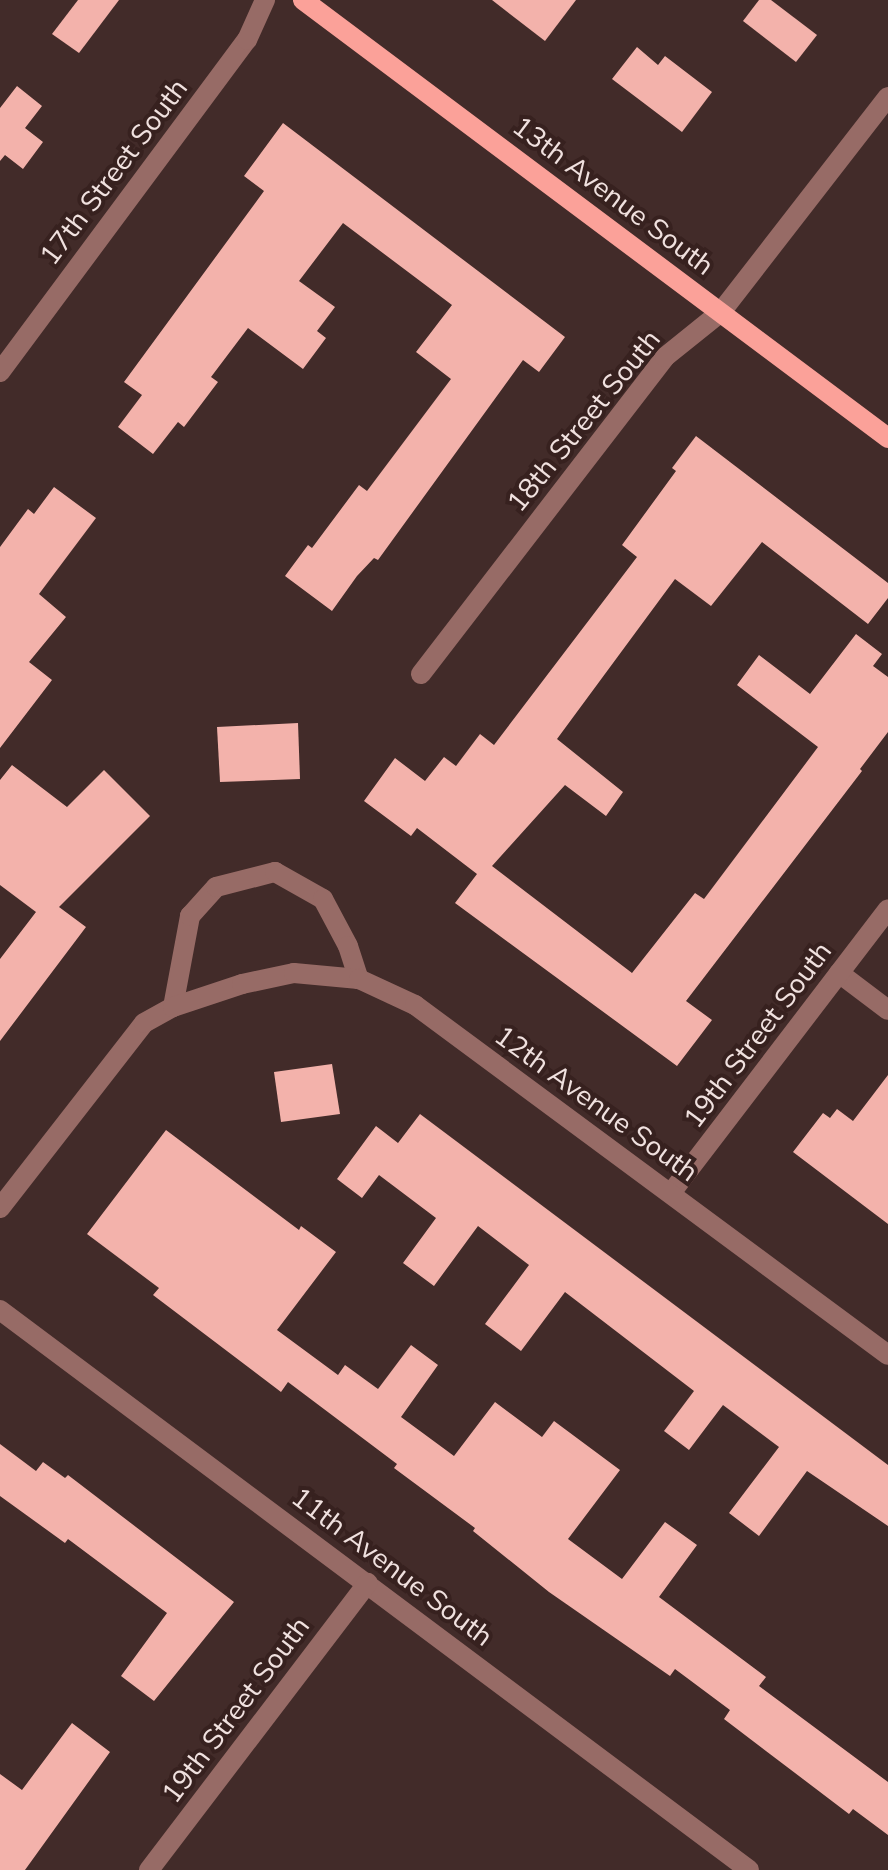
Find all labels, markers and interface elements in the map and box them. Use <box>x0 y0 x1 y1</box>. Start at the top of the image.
street label: 17th Street South <box>33 72 195 272</box>
street label: 13th Avenue South <box>506 109 720 283</box>
street label: 18th Street South <box>500 323 668 519</box>
street label: 19th Street South <box>677 935 839 1135</box>
street label: 12th Avenue South <box>488 1019 704 1189</box>
street label: 11th Avenue South <box>285 1480 499 1654</box>
street label: 19th Street South <box>155 1610 317 1810</box>

